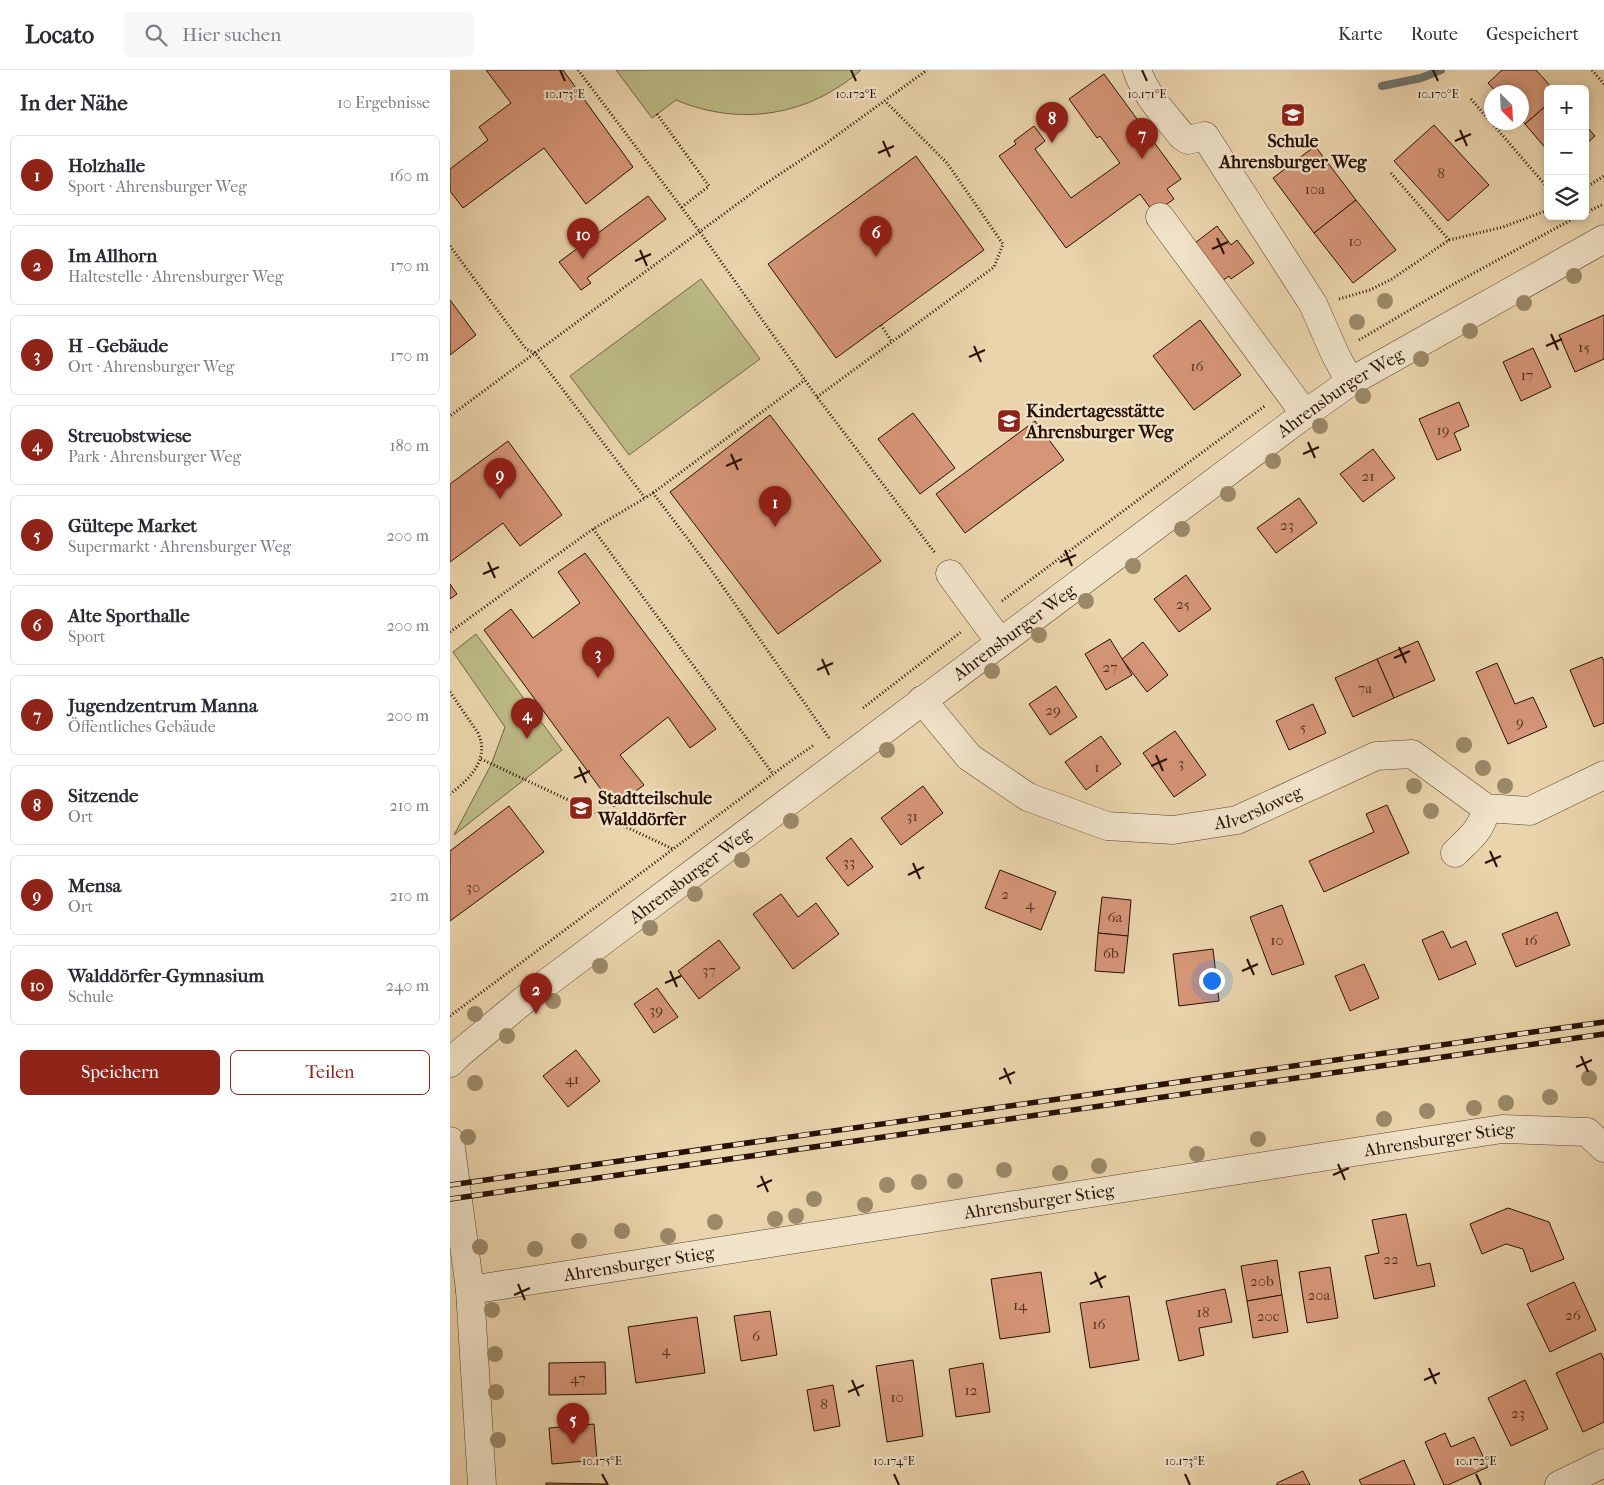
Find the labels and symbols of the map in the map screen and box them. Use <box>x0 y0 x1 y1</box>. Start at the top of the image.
north arrow <box>1484 85 1529 130</box>
text: 10.173°E <box>545 87 585 101</box>
text: 10.172°E <box>835 87 877 101</box>
text: 10.171°E <box>1127 87 1167 101</box>
text: 10.170°E <box>1417 87 1459 101</box>
pin: 8 <box>1036 102 1068 143</box>
school or university icon: Schule Ahrensburger Weg <box>1280 102 1306 128</box>
pin: 7 <box>1126 118 1158 159</box>
place label: Schule Ahrensburger Weg <box>1218 131 1368 173</box>
house number: 8 <box>1437 164 1445 182</box>
house number: 10a <box>1305 180 1326 198</box>
pin: 6 <box>860 216 892 257</box>
pin: 10 <box>567 218 599 259</box>
house number: 10 <box>1348 232 1362 250</box>
house number: 15 <box>1578 338 1590 356</box>
street label: Ahrensburger Weg <box>1272 344 1408 443</box>
house number: 16 <box>1190 357 1205 375</box>
house number: 17 <box>1521 366 1533 384</box>
place label: Kindertagesstätte Ahrensburger Weg <box>1025 401 1175 443</box>
school or university icon: Kindertagesstätte Ahrensburger Weg <box>996 408 1022 434</box>
house number: 19 <box>1436 421 1450 439</box>
pin: 9 <box>484 458 516 499</box>
house number: 21 <box>1361 467 1375 485</box>
pin: 1 <box>759 486 791 527</box>
house number: 23 <box>1280 516 1294 534</box>
street label: Ahrensburger Weg <box>948 580 1080 686</box>
house number: 25 <box>1176 595 1190 613</box>
pin: 3 <box>582 637 614 678</box>
house number: 27 <box>1103 658 1117 676</box>
house number: 7a <box>1358 679 1373 697</box>
pin: 4 <box>511 698 543 739</box>
house number: 29 <box>1045 701 1061 719</box>
house number: 9 <box>1516 713 1524 731</box>
house number: 5 <box>1300 718 1306 736</box>
house number: 3 <box>1178 754 1184 772</box>
house number: 1 <box>1094 758 1100 776</box>
street label: Alversloweg <box>1212 781 1306 835</box>
place label: Stadtteilschule Walddörfer <box>597 788 712 830</box>
school or university icon: Stadtteilschule Walddörfer <box>568 795 594 821</box>
house number: 31 <box>906 807 918 825</box>
street label: Ahrensburger Weg <box>624 823 756 929</box>
house number: 33 <box>843 853 855 871</box>
house number: 30 <box>466 878 480 896</box>
house number: 2 <box>1001 885 1009 903</box>
house number: 4 <box>1026 895 1036 913</box>
house number: 6a <box>1107 908 1124 926</box>
house number: 10 <box>1270 931 1284 949</box>
house number: 16 <box>1524 931 1539 949</box>
house number: 6b <box>1103 944 1119 962</box>
house number: 37 <box>702 961 716 979</box>
your location <box>1199 968 1225 994</box>
pin: 2 <box>520 973 552 1014</box>
house number: 39 <box>649 1001 663 1019</box>
house number: 41 <box>565 1070 579 1088</box>
street label: Ahrensburger Stieg <box>1362 1119 1515 1162</box>
street label: Ahrensburger Stieg <box>962 1180 1116 1224</box>
street label: Ahrensburger Stieg <box>561 1242 716 1286</box>
house number: 22 <box>1383 1250 1399 1268</box>
house number: 20b <box>1250 1272 1274 1290</box>
house number: 20a <box>1308 1286 1332 1304</box>
house number: 14 <box>1013 1296 1028 1314</box>
house number: 18 <box>1197 1303 1209 1321</box>
house number: 26 <box>1565 1306 1582 1324</box>
house number: 20c <box>1257 1307 1280 1325</box>
house number: 16 <box>1092 1315 1107 1333</box>
house number: 6 <box>752 1327 761 1345</box>
house number: 4 <box>662 1341 672 1359</box>
house number: 47 <box>570 1369 586 1387</box>
house number: 12 <box>964 1381 978 1399</box>
house number: 10 <box>890 1388 904 1406</box>
house number: 8 <box>820 1395 828 1413</box>
pin: 5 <box>557 1403 589 1444</box>
house number: 23 <box>1511 1404 1525 1422</box>
text: 10.175°E <box>582 1454 622 1468</box>
text: 10.174°E <box>873 1454 915 1468</box>
text: 10.173°E <box>1165 1454 1205 1468</box>
text: 10.172°E <box>1455 1454 1497 1468</box>

